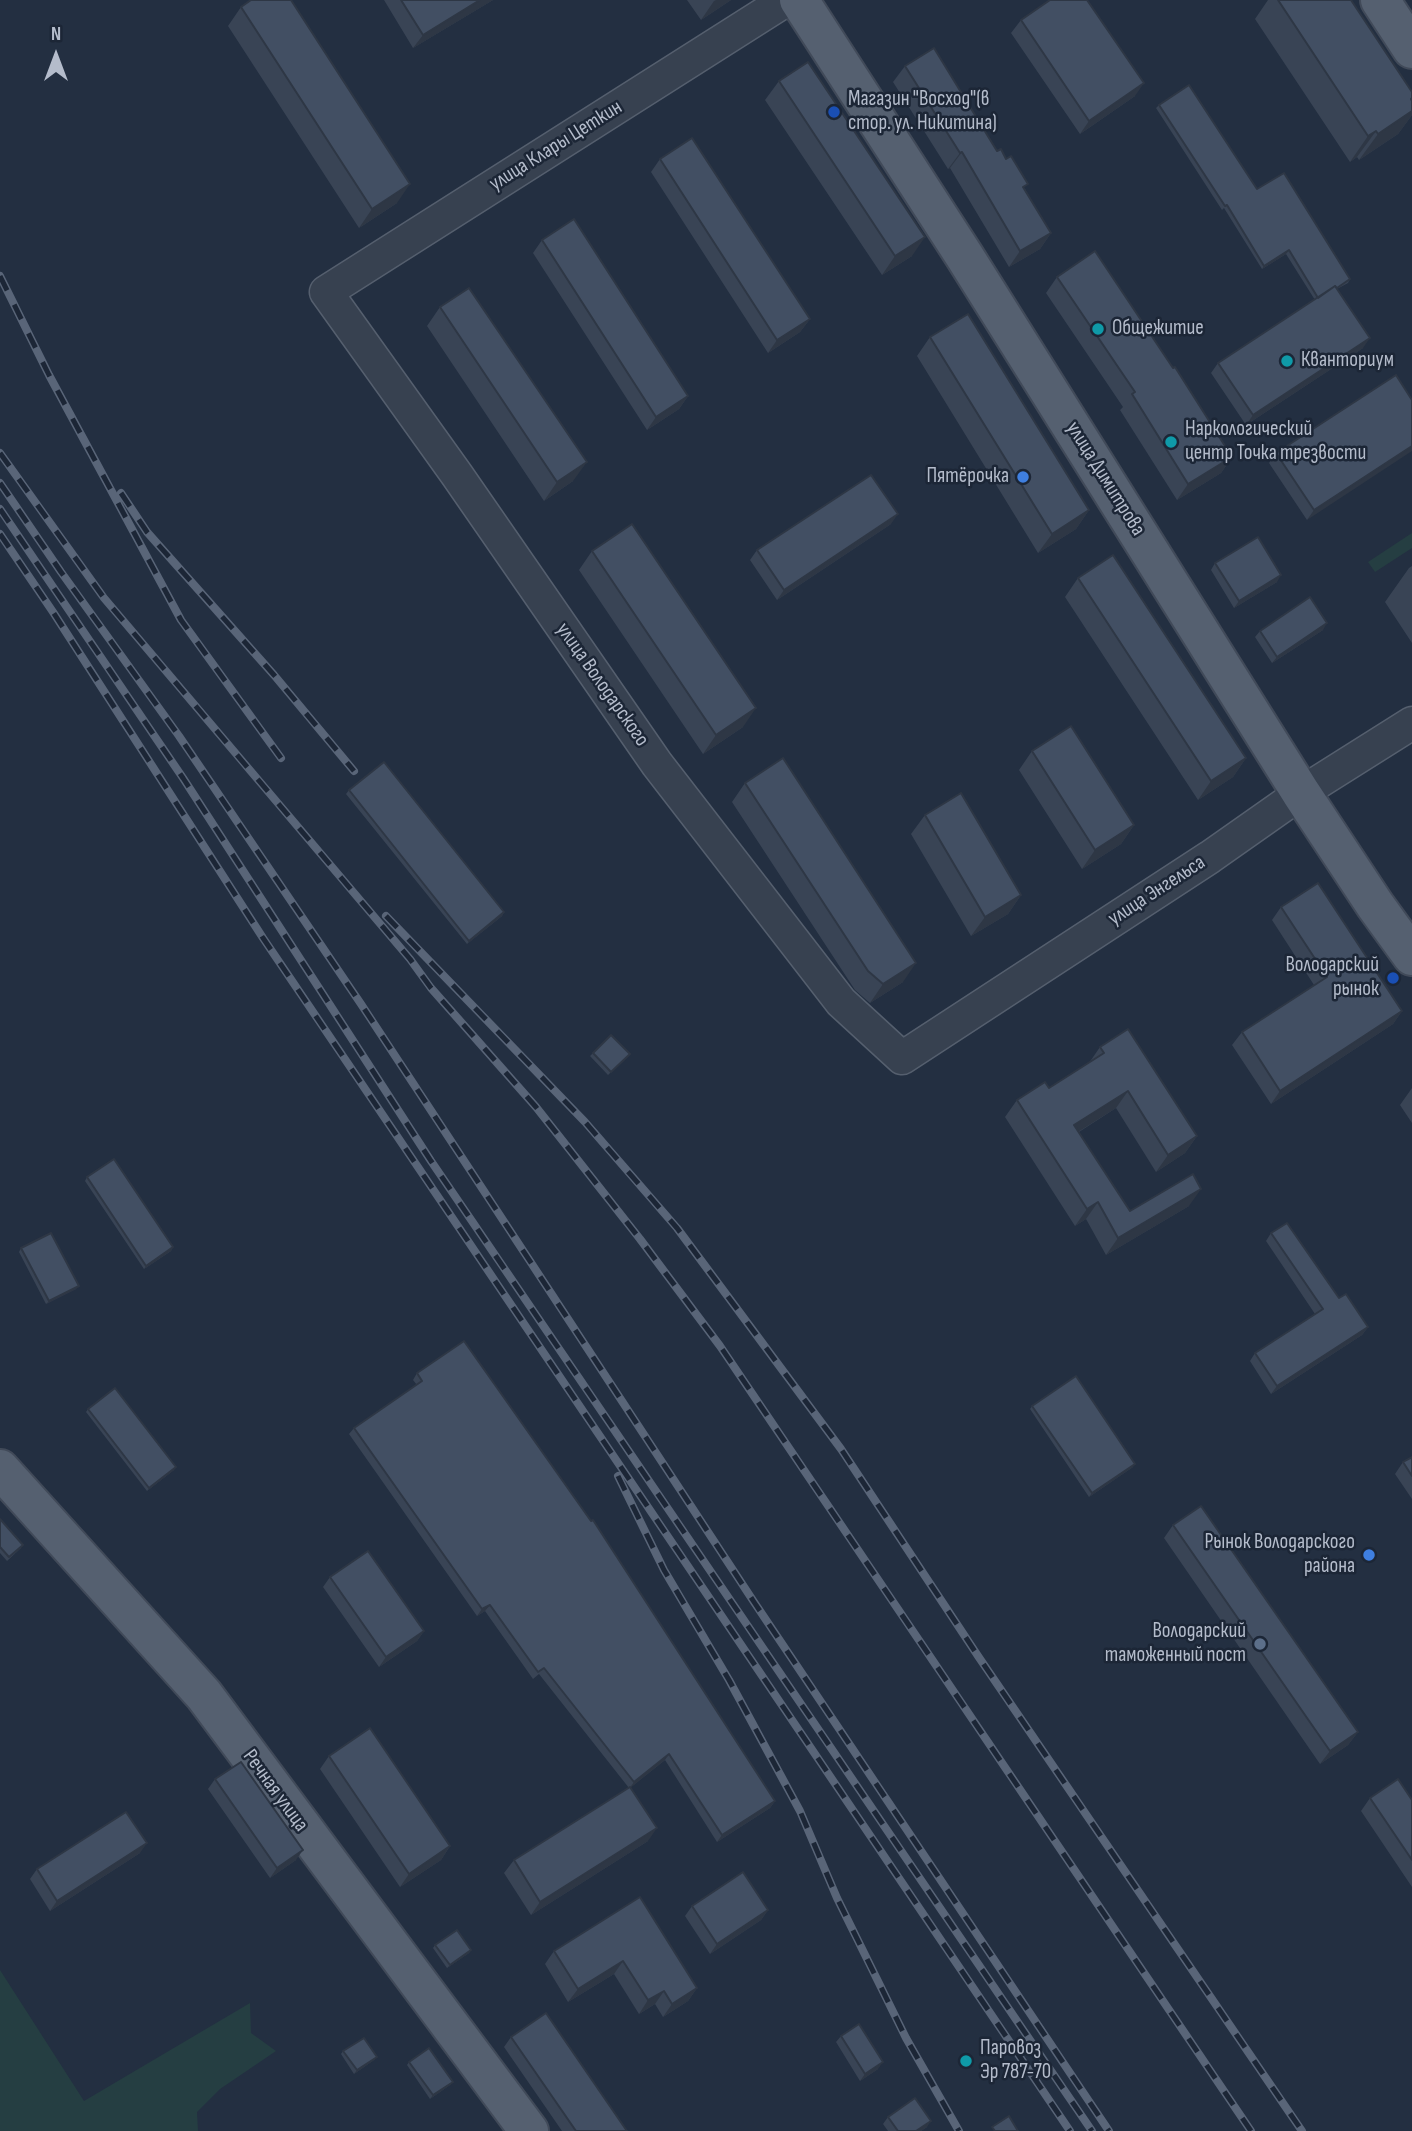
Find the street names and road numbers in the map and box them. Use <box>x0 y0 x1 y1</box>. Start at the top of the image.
street label: улица Клары Цеткин <box>485 95 627 197</box>
street label: улица Димитрова <box>1060 417 1150 541</box>
street label: улица Володарского <box>550 618 654 752</box>
street label: улица Энгельса <box>1104 850 1210 932</box>
street label: Речная улица <box>237 1745 313 1837</box>

